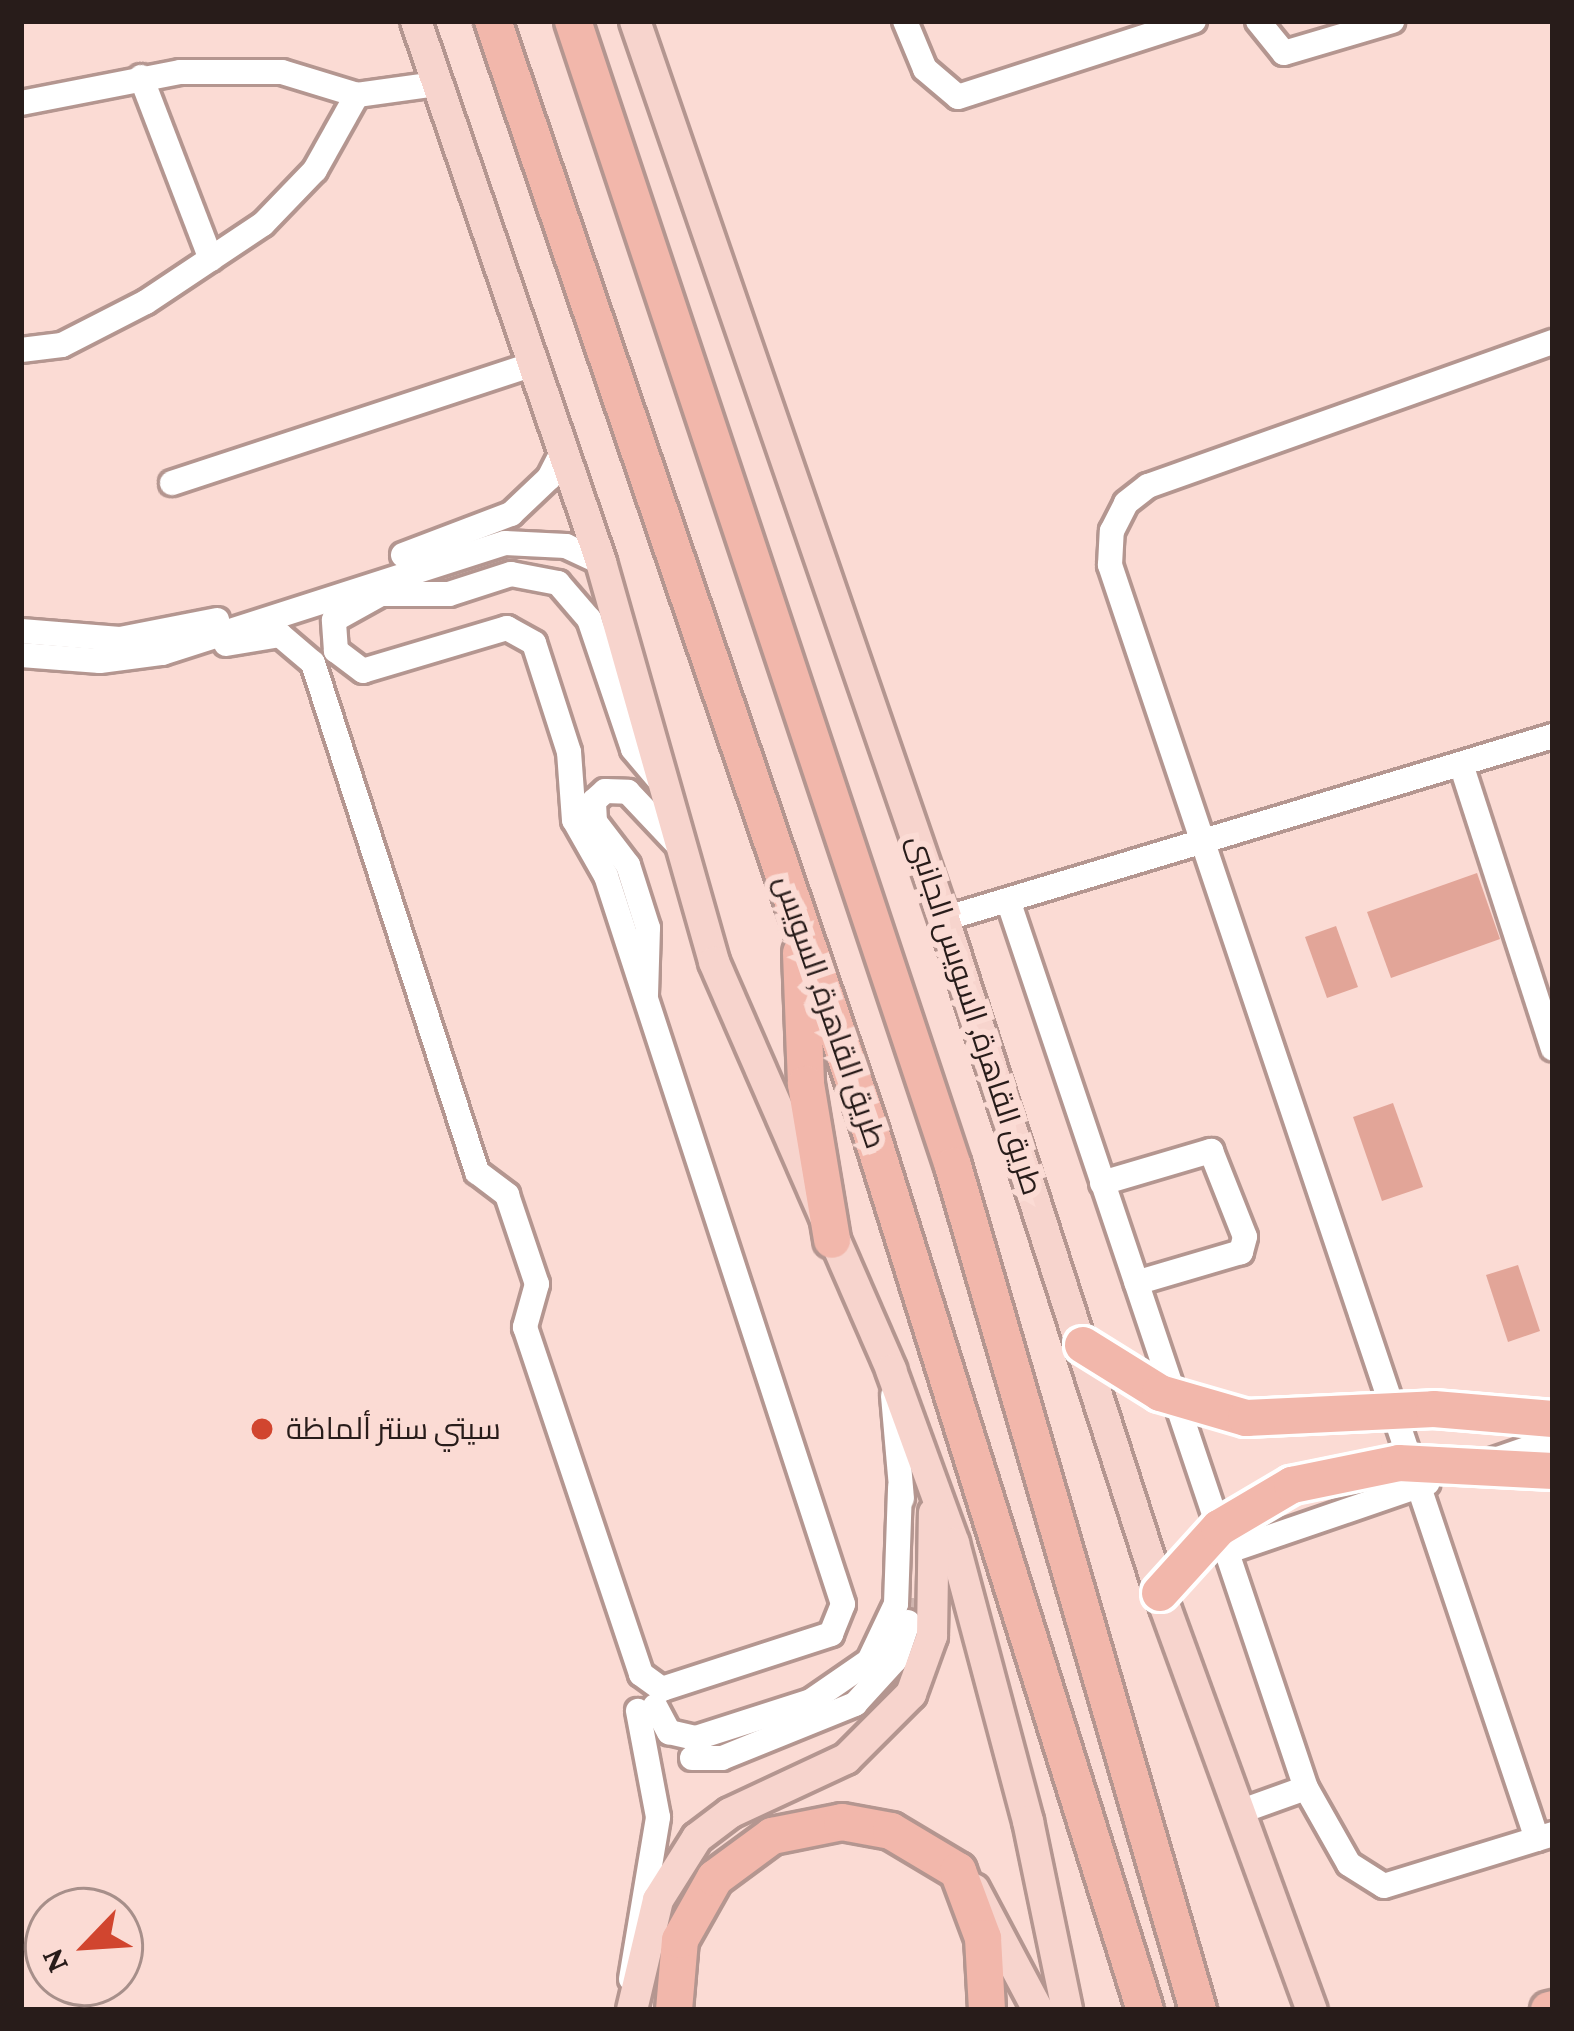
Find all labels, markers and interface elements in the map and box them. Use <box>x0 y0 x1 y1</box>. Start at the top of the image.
street label: طريق القاهرة, السويس الجانبى <box>900 830 1050 1200</box>
street label: طريق القاهرة, السويس <box>766 871 894 1153</box>
place label: سيتي سنتر ألماظة <box>286 1411 501 1447</box>
marker: سيتي سنتر ألماظة <box>249 1416 275 1442</box>
north arrow <box>24 1887 144 2007</box>
text: N <box>32 1943 75 1979</box>

